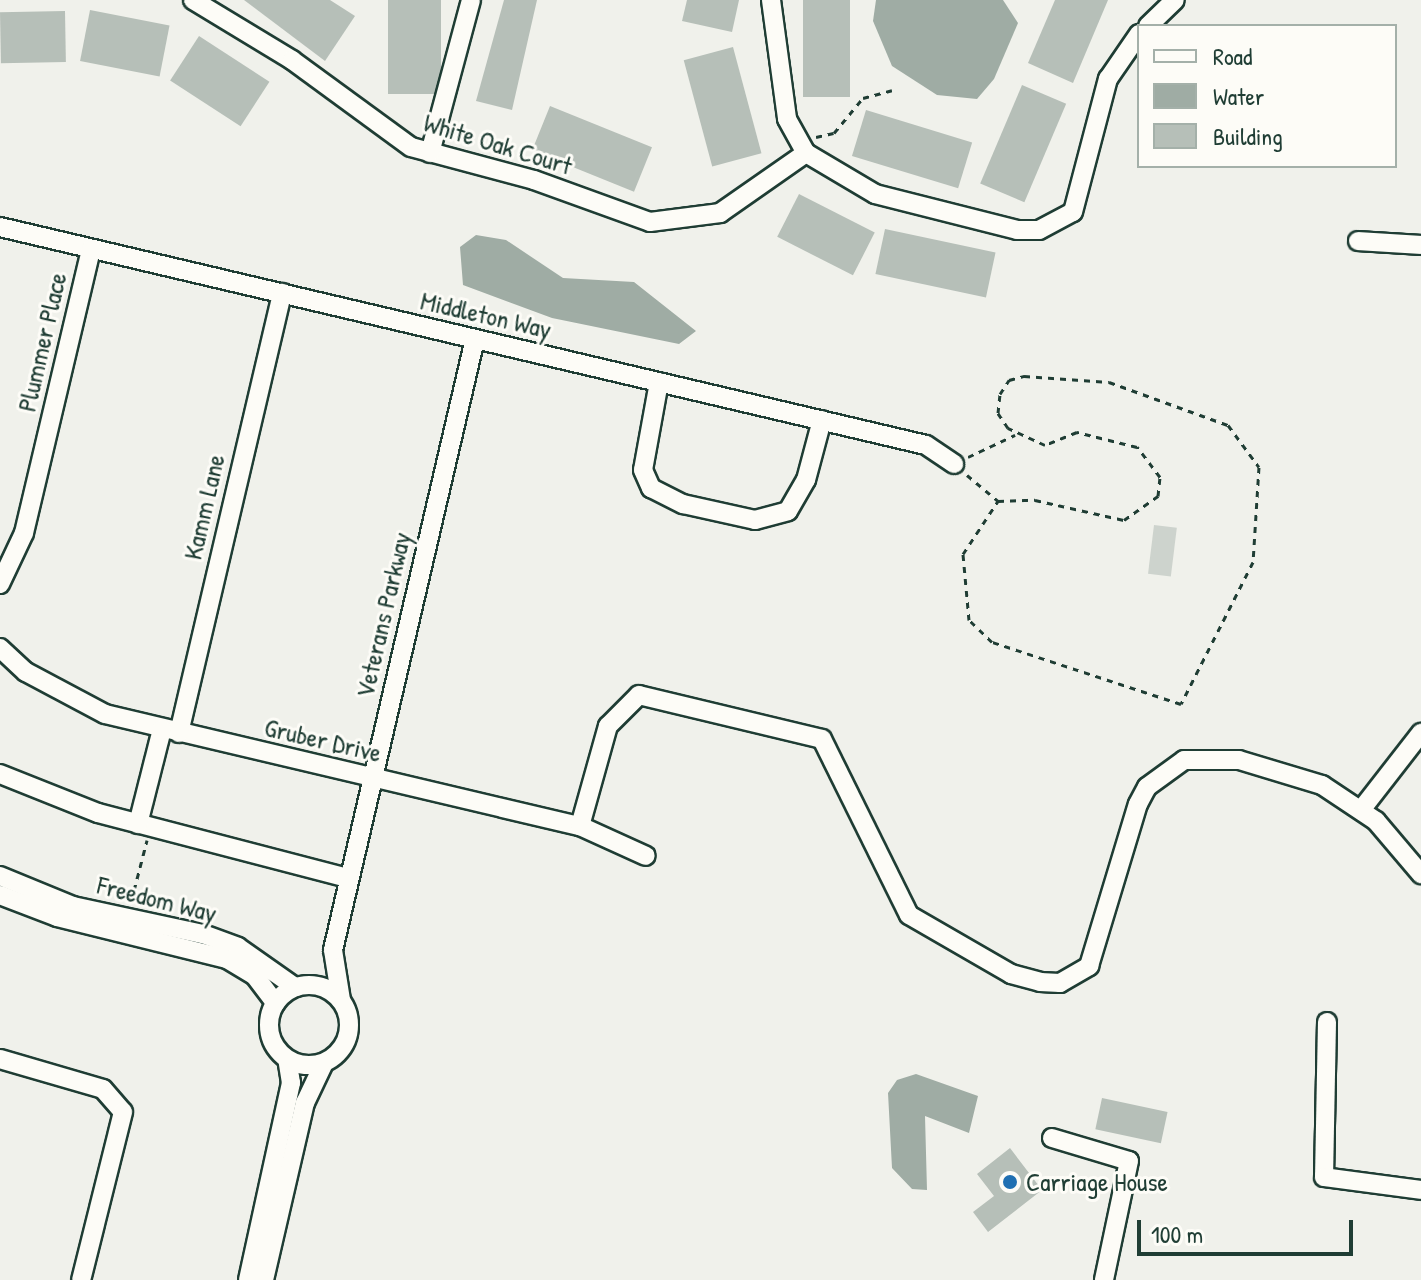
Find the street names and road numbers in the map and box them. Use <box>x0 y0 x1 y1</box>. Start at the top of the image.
street label: White Oak Court <box>420 107 576 181</box>
street label: Plummer Place <box>11 270 73 414</box>
street label: Middleton Way <box>418 285 554 345</box>
street label: Kamm Lane <box>177 451 231 563</box>
street label: Veterans Parkway <box>349 529 417 701</box>
street label: Gruber Drive <box>262 711 384 769</box>
street label: Freedom Way <box>94 869 220 929</box>

